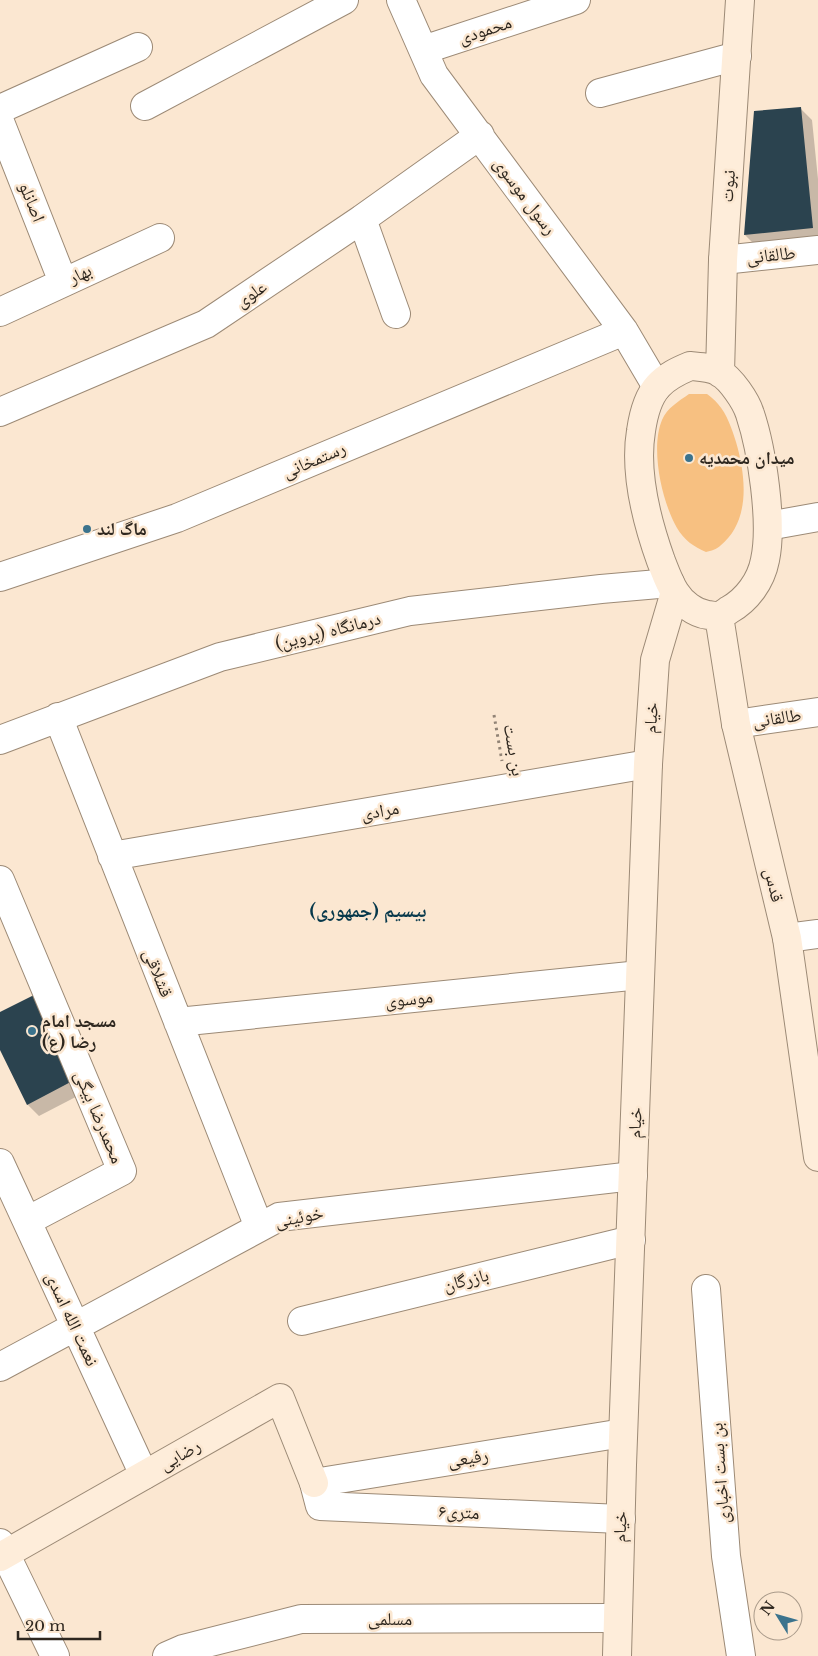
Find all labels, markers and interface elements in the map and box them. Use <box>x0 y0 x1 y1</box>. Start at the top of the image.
street label: محمودی <box>456 11 514 49</box>
street label: رسول موسوی <box>489 153 561 239</box>
street label: نبوت <box>716 169 740 203</box>
street label: اصانلو <box>14 179 50 225</box>
street label: طالقانی <box>745 241 797 269</box>
street label: بهار <box>64 259 95 289</box>
street label: علوی <box>231 276 271 312</box>
street label: رستمخانی <box>279 437 349 483</box>
place label: میدان محمدیه <box>699 447 795 469</box>
marker: میدان محمدیه <box>683 452 695 464</box>
place label: ماگ لند <box>97 518 147 540</box>
marker: ماگ لند <box>81 523 93 535</box>
street label: درمانگاه (پروین) <box>273 607 383 655</box>
street label: خیام <box>639 702 664 734</box>
street label: طالقانی <box>751 704 803 732</box>
street label: بن بست <box>499 722 529 778</box>
street label: مرادی <box>359 797 401 825</box>
street label: قدس <box>759 866 789 904</box>
district label: (بیسیم (جمهوری <box>309 899 427 923</box>
street label: قشلاقی <box>138 946 178 1000</box>
street label: موسوی <box>384 986 434 1012</box>
place label: مسجد امام رضا (ع) <box>42 1010 116 1053</box>
marker: مسجد امام رضا (ع) <box>26 1025 38 1037</box>
street label: محمدرضا بیگی <box>70 1067 128 1167</box>
street label: خیام <box>623 1107 648 1139</box>
street label: خوئینی <box>273 1202 325 1232</box>
street label: بازرگان <box>441 1264 491 1296</box>
street label: نعمت الله اسدی <box>41 1268 103 1370</box>
street label: بن بست اخباری <box>706 1422 734 1524</box>
street label: رضایی <box>155 1434 205 1476</box>
street label: رفیعی <box>446 1444 490 1472</box>
street label: ۶متری <box>438 1500 480 1524</box>
street label: خیام <box>608 1511 633 1543</box>
north arrow <box>753 1591 803 1641</box>
text: N <box>756 1598 779 1619</box>
scale bar <box>18 1608 100 1640</box>
street label: مسلمی <box>368 1608 412 1630</box>
text: 20 m <box>25 1616 65 1635</box>

